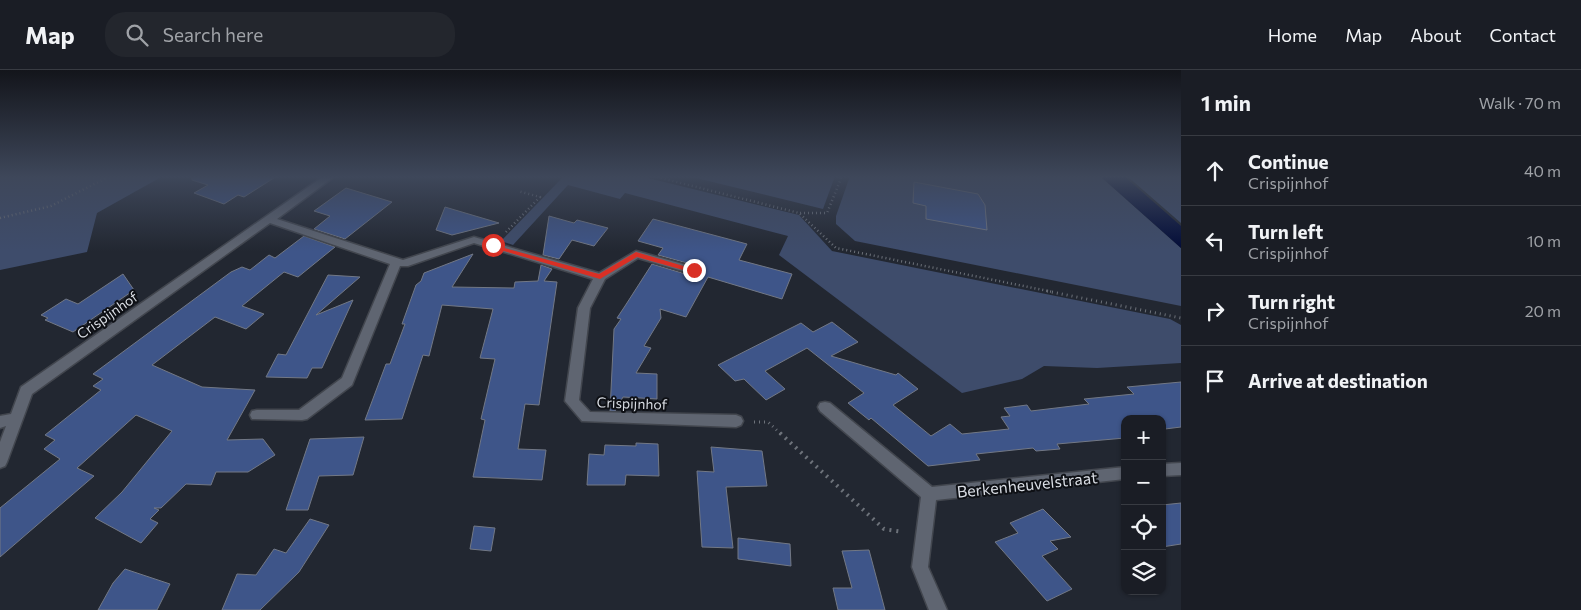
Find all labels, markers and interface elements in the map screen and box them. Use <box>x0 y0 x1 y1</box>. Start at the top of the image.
search box <box>105 12 455 57</box>
text: Map <box>25 20 75 49</box>
icon: search <box>123 21 151 49</box>
text: Search here <box>163 23 263 46</box>
text: Home <box>1268 24 1317 46</box>
text: Map <box>1345 24 1382 46</box>
text: About <box>1410 24 1462 46</box>
text: Contact <box>1490 24 1556 46</box>
text: 1 min <box>1201 90 1251 115</box>
text: Walk · 70 m <box>1479 93 1561 112</box>
text: Continue <box>1248 150 1328 173</box>
icon: ahead <box>1201 157 1229 185</box>
text: 40 m <box>1524 161 1561 180</box>
text: Crispijnhof <box>1248 173 1329 192</box>
text: Turn left <box>1248 220 1323 243</box>
icon: left <box>1201 227 1229 255</box>
text: 10 m <box>1527 231 1561 250</box>
route start <box>482 234 505 257</box>
text: Crispijnhof <box>1248 243 1329 262</box>
route end <box>683 259 706 282</box>
street label: Crispijnhof <box>73 288 141 342</box>
text: Turn right <box>1248 290 1335 313</box>
icon: right <box>1201 297 1229 325</box>
text: 20 m <box>1525 301 1561 320</box>
text: Crispijnhof <box>1248 313 1329 332</box>
icon: arrive <box>1201 367 1229 395</box>
text: Arrive at destination <box>1248 369 1428 392</box>
street label: Crispijnhof <box>597 393 668 413</box>
map controls <box>1121 415 1166 595</box>
button: + <box>1121 415 1166 460</box>
button: − <box>1121 460 1166 505</box>
street label: Berkenheuvelstraat <box>956 467 1099 501</box>
button: locate <box>1121 505 1166 550</box>
button: layers <box>1121 550 1166 595</box>

